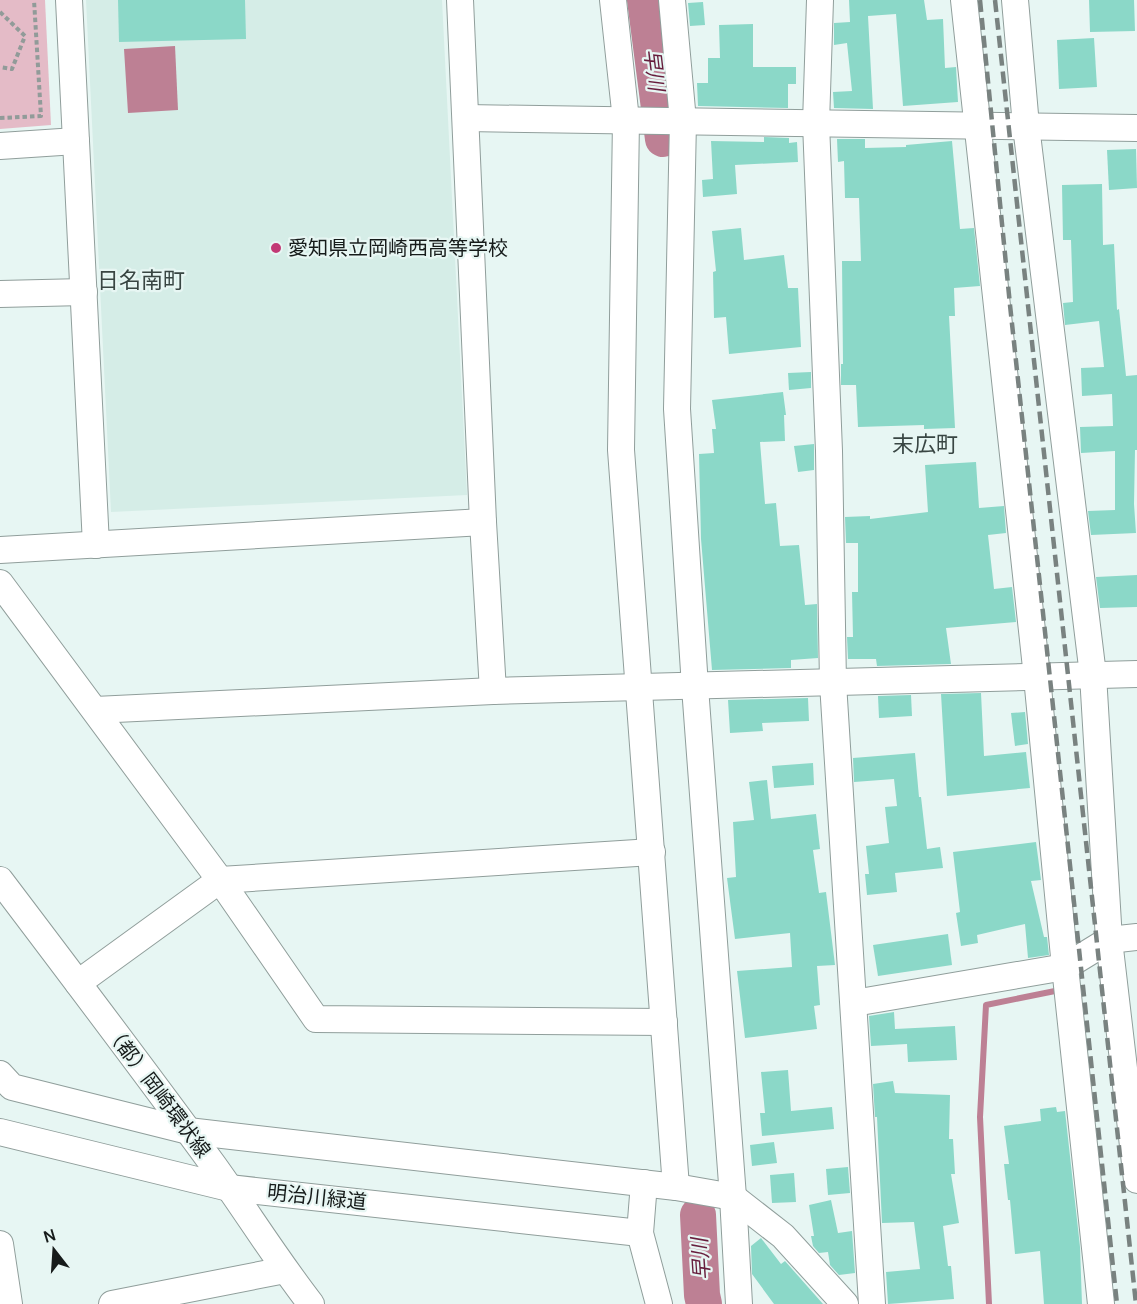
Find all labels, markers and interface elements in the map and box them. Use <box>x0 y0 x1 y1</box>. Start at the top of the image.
water label: 早川 <box>639 47 672 94</box>
place label: 愛知県立岡崎西高等学校 <box>288 234 508 261</box>
marker: 愛知県立岡崎西高等学校 <box>269 241 283 255</box>
district label: 日名南町 <box>97 265 185 295</box>
district label: 末広町 <box>892 429 958 459</box>
street label: （都）岡崎環状線 <box>99 1019 217 1163</box>
street label: 明治川緑道 <box>266 1178 368 1215</box>
north arrow <box>24 1220 84 1280</box>
text: N <box>41 1223 58 1248</box>
water label: 早川 <box>684 1235 715 1281</box>

